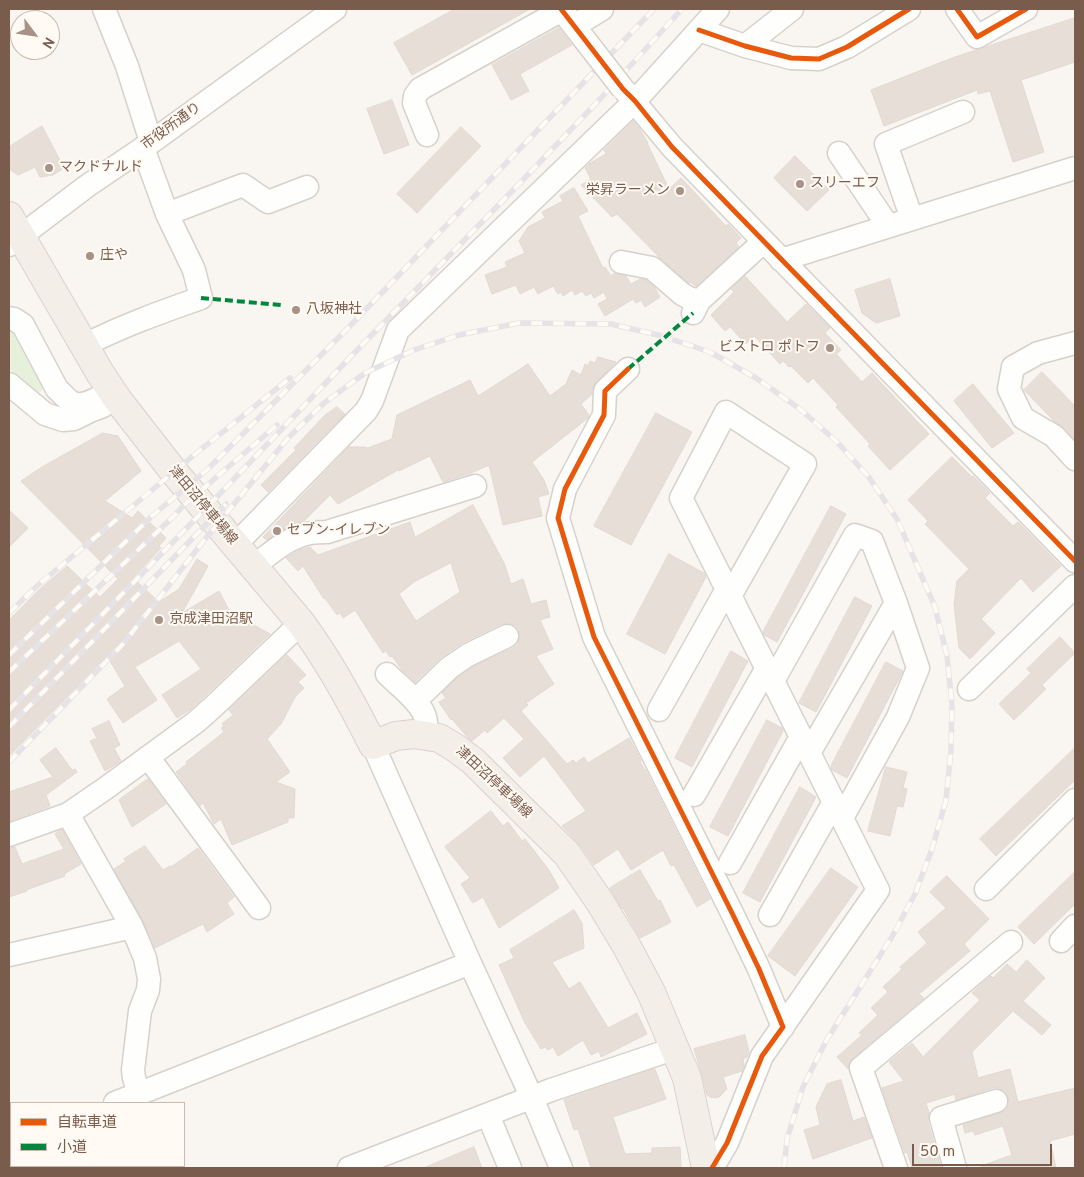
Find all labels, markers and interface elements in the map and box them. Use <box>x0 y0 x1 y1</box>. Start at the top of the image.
north arrow <box>10 10 60 60</box>
text: N <box>38 34 57 51</box>
street label: 市役所通り <box>139 100 205 154</box>
place label: マクドナルド <box>59 160 143 176</box>
marker: マクドナルド <box>43 162 55 174</box>
place label: スリーエフ <box>810 176 880 192</box>
marker: スリーエフ <box>794 178 806 190</box>
place label: 栄昇ラーメン <box>586 183 670 199</box>
marker: 栄昇ラーメン <box>674 185 686 197</box>
place label: 庄や <box>100 248 128 264</box>
marker: 庄や <box>84 250 96 262</box>
place label: 八坂神社 <box>306 302 362 318</box>
marker: 八坂神社 <box>290 304 302 316</box>
place label: ビストロ ポトフ <box>719 340 820 356</box>
marker: ビストロ ポトフ <box>824 342 836 354</box>
street label: 津田沼停車場線 <box>164 463 240 549</box>
place label: セブン-イレブン <box>287 523 391 539</box>
marker: セブン-イレブン <box>271 525 283 537</box>
place label: 京成津田沼駅 <box>169 612 253 628</box>
marker: 京成津田沼駅 <box>153 614 165 626</box>
street label: 津田沼停車場線 <box>451 743 535 823</box>
legend <box>10 1102 185 1167</box>
text: 自転車道 <box>57 1114 117 1133</box>
scale bar <box>914 1134 1054 1166</box>
text: 小道 <box>57 1139 87 1158</box>
text: 50 m <box>920 1143 955 1162</box>

